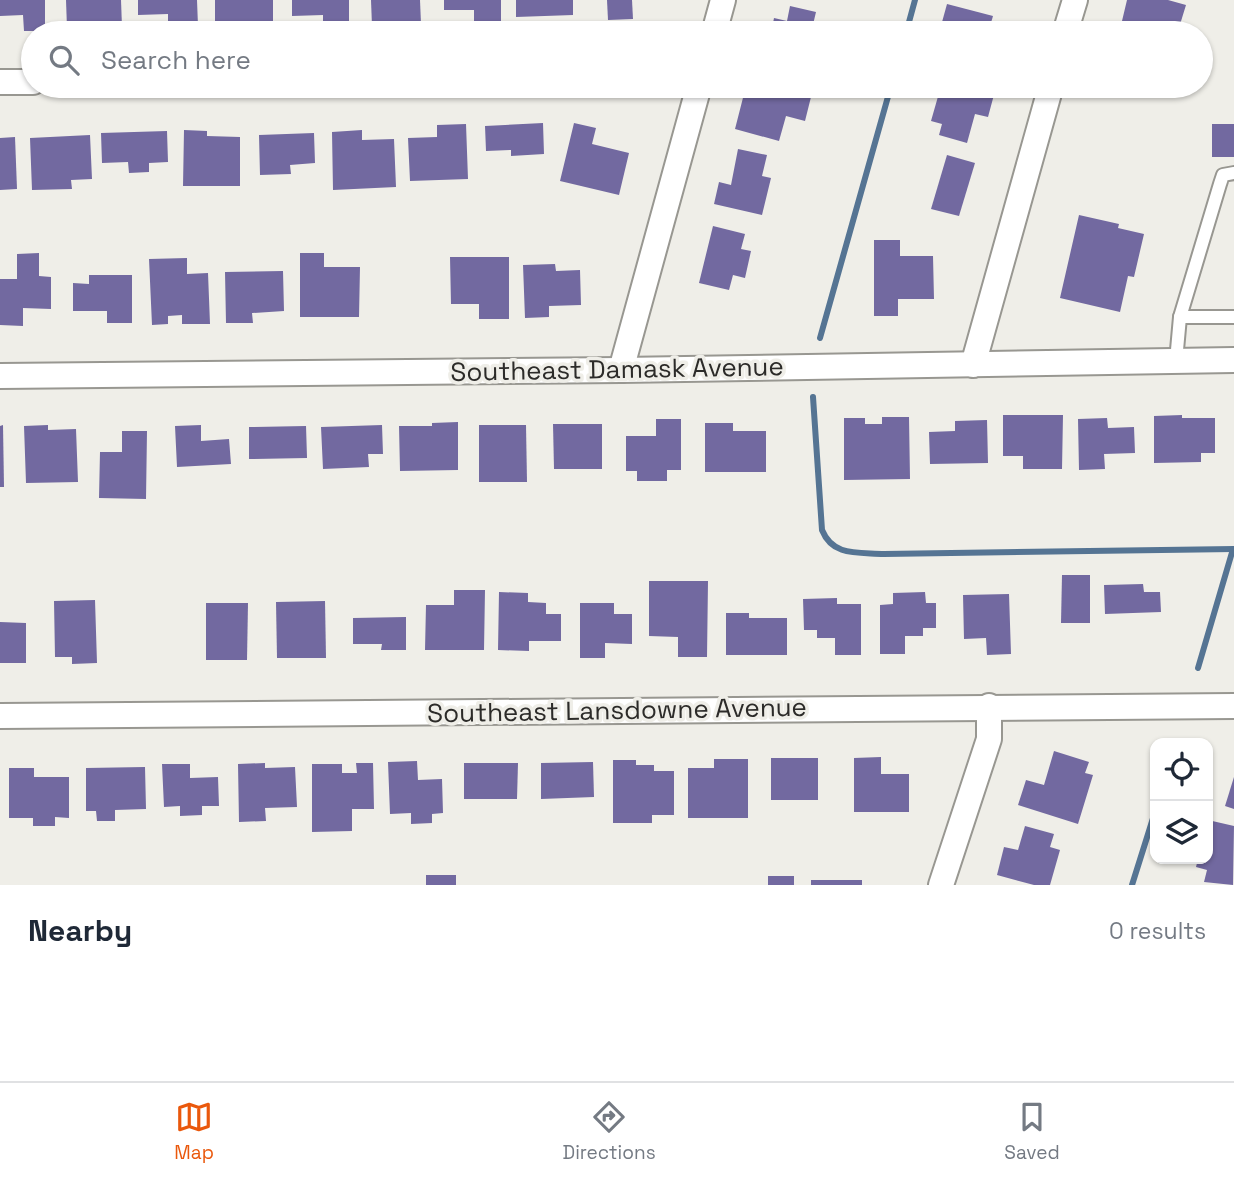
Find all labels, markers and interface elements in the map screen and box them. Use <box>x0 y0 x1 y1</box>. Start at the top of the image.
search box <box>21 21 1213 98</box>
icon: search <box>45 41 83 79</box>
text: Search here <box>101 43 251 77</box>
street label: Southeast Damask Avenue <box>450 349 784 389</box>
street label: Southeast Lansdowne Avenue <box>427 690 807 730</box>
map controls <box>1150 738 1213 864</box>
button: locate <box>1150 738 1213 801</box>
button: layers <box>1150 801 1213 864</box>
text: Nearby <box>28 911 132 950</box>
text: 0 results <box>1109 916 1206 946</box>
tab: Map <box>174 1098 214 1165</box>
tab: Directions <box>563 1098 656 1165</box>
tab: Saved <box>1004 1098 1060 1165</box>

